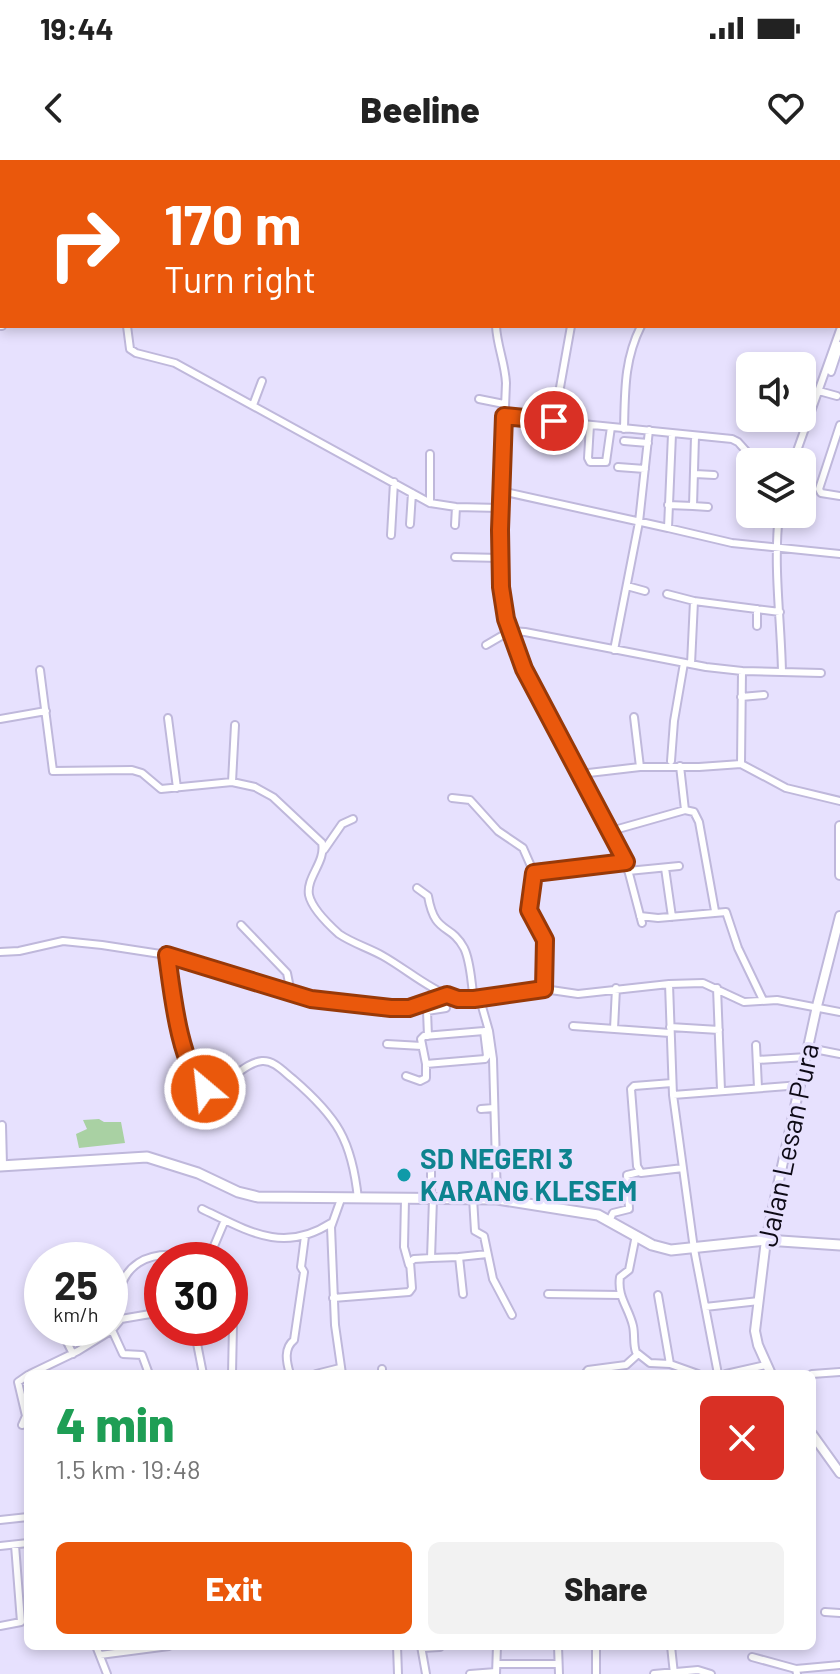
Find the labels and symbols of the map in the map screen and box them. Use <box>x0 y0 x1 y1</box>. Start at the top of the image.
pin <box>520 387 588 455</box>
street label: Jalan Lesan Pura <box>749 1040 825 1250</box>
position arrow <box>163 1047 247 1131</box>
place label: SD NEGERI 3 KARANG KLESEM <box>420 1141 637 1207</box>
marker: SD NEGERI 3 KARANG KLESEM <box>395 1166 413 1184</box>
speed limit sign: 30 <box>144 1242 248 1346</box>

